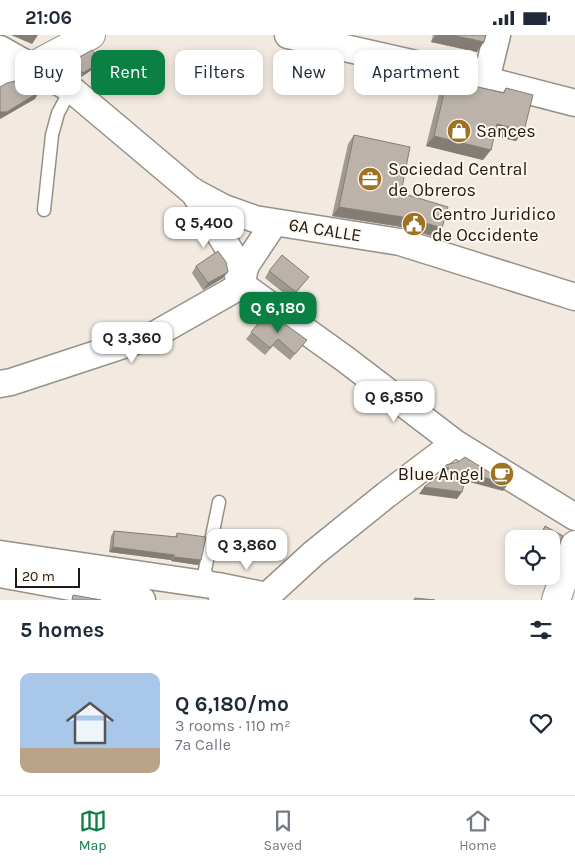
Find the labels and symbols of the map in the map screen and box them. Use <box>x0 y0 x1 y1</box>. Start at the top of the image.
shop icon: Sances <box>446 118 472 144</box>
place label: Sances <box>476 120 536 142</box>
place label: Sociedad Central de Obreros <box>388 158 528 201</box>
office icon: Sociedad Central de Obreros <box>357 166 383 192</box>
place label: Centro Juridico de Occidente <box>432 203 556 246</box>
pin: Q 5,400 <box>158 207 250 249</box>
public building icon: Centro Juridico de Occidente <box>401 211 427 237</box>
street label: 6A CALLE <box>287 213 363 247</box>
pin: Q 6,180 <box>232 291 324 334</box>
pin: Q 3,360 <box>86 321 178 364</box>
pin: Q 6,850 <box>348 381 440 423</box>
cafe icon: Blue Angel <box>489 461 515 487</box>
place label: Blue Angel <box>398 463 484 485</box>
pin: Q 3,860 <box>201 529 293 571</box>
scale bar <box>15 565 80 588</box>

